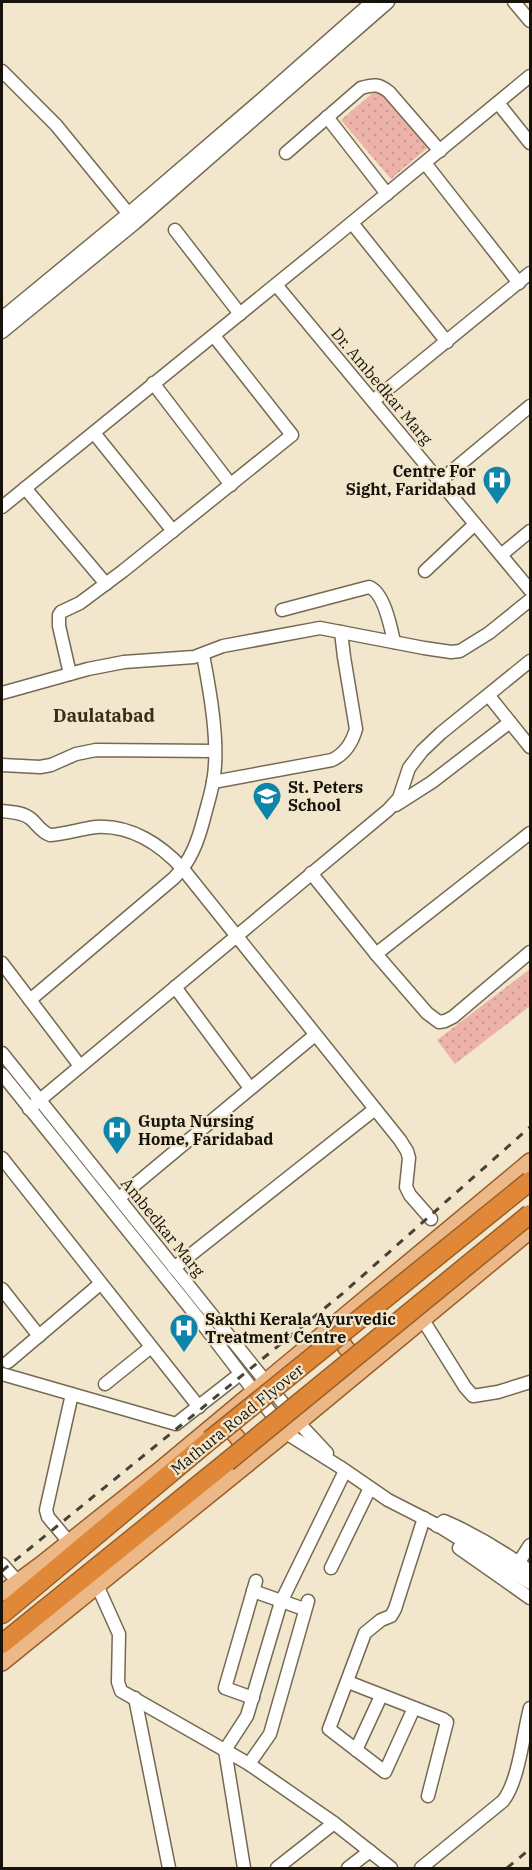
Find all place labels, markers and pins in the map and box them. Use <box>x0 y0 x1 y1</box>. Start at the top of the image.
place label: Centre For Sight, Faridabad <box>346 461 476 499</box>
hospital icon: Centre For Sight, Faridabad <box>481 464 513 506</box>
place label: St. Peters School <box>288 777 363 815</box>
school or university icon: St. Peters School <box>251 780 283 822</box>
place label: Gupta Nursing Home, Faridabad <box>138 1111 273 1149</box>
hospital icon: Gupta Nursing Home, Faridabad <box>101 1114 133 1156</box>
place label: Sakthi Kerala Ayurvedic Treatment Centre <box>205 1309 396 1347</box>
hospital icon: Sakthi Kerala Ayurvedic Treatment Centre <box>168 1312 200 1354</box>

